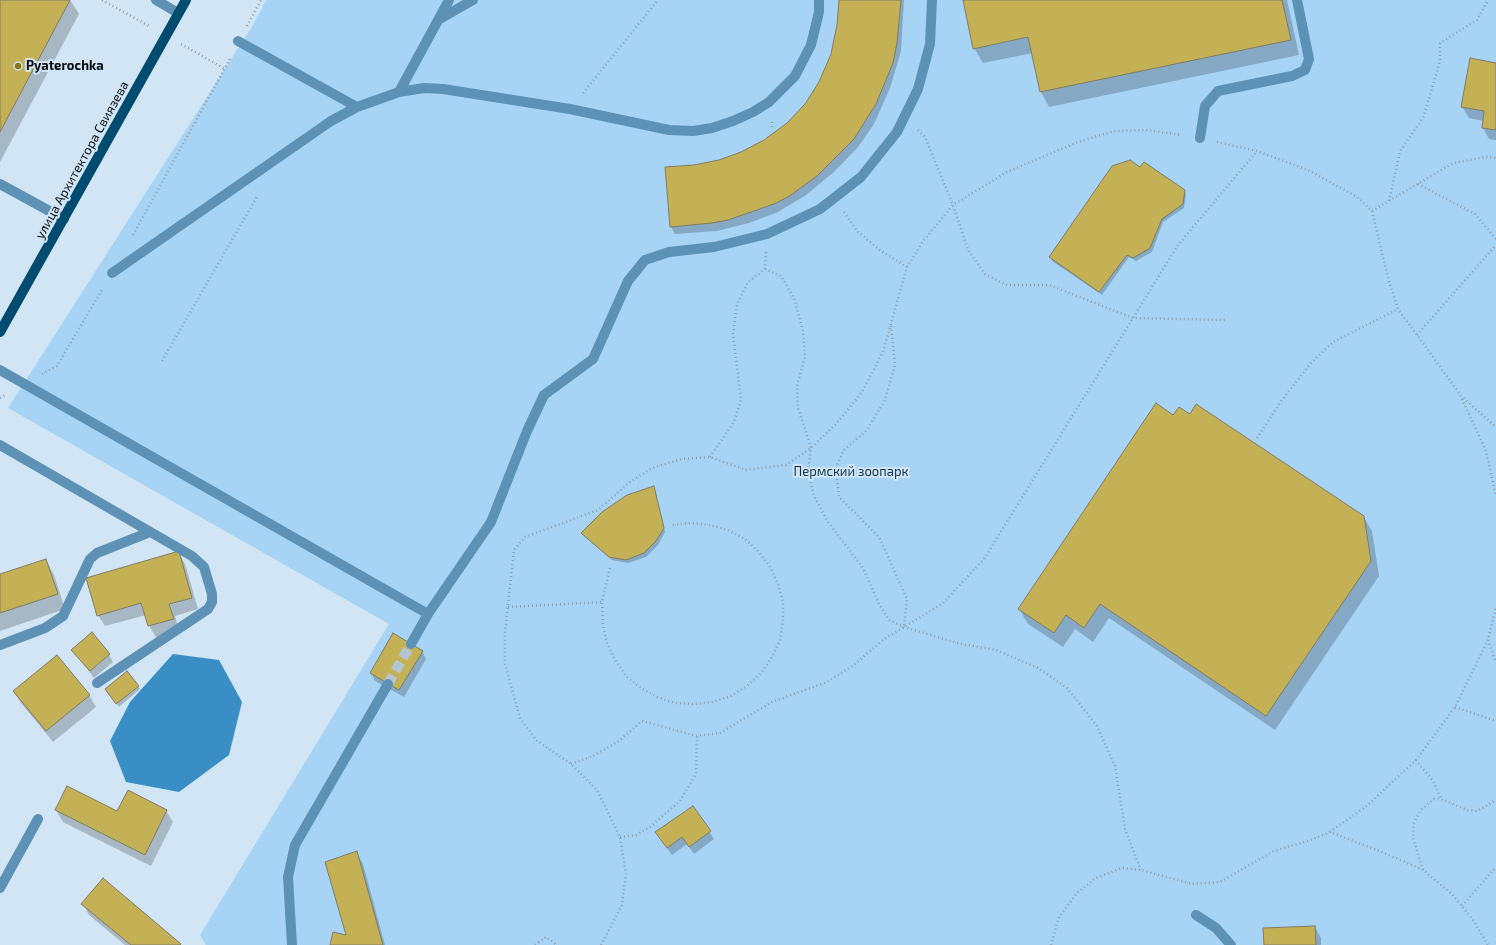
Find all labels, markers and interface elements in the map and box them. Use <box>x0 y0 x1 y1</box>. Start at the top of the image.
place label: Pyaterochka <box>26 58 104 74</box>
marker: Pyaterochka <box>13 61 23 71</box>
street label: улица Архитектора Свиязева <box>32 78 132 242</box>
park label: Пермский зоопарк <box>794 464 908 480</box>

